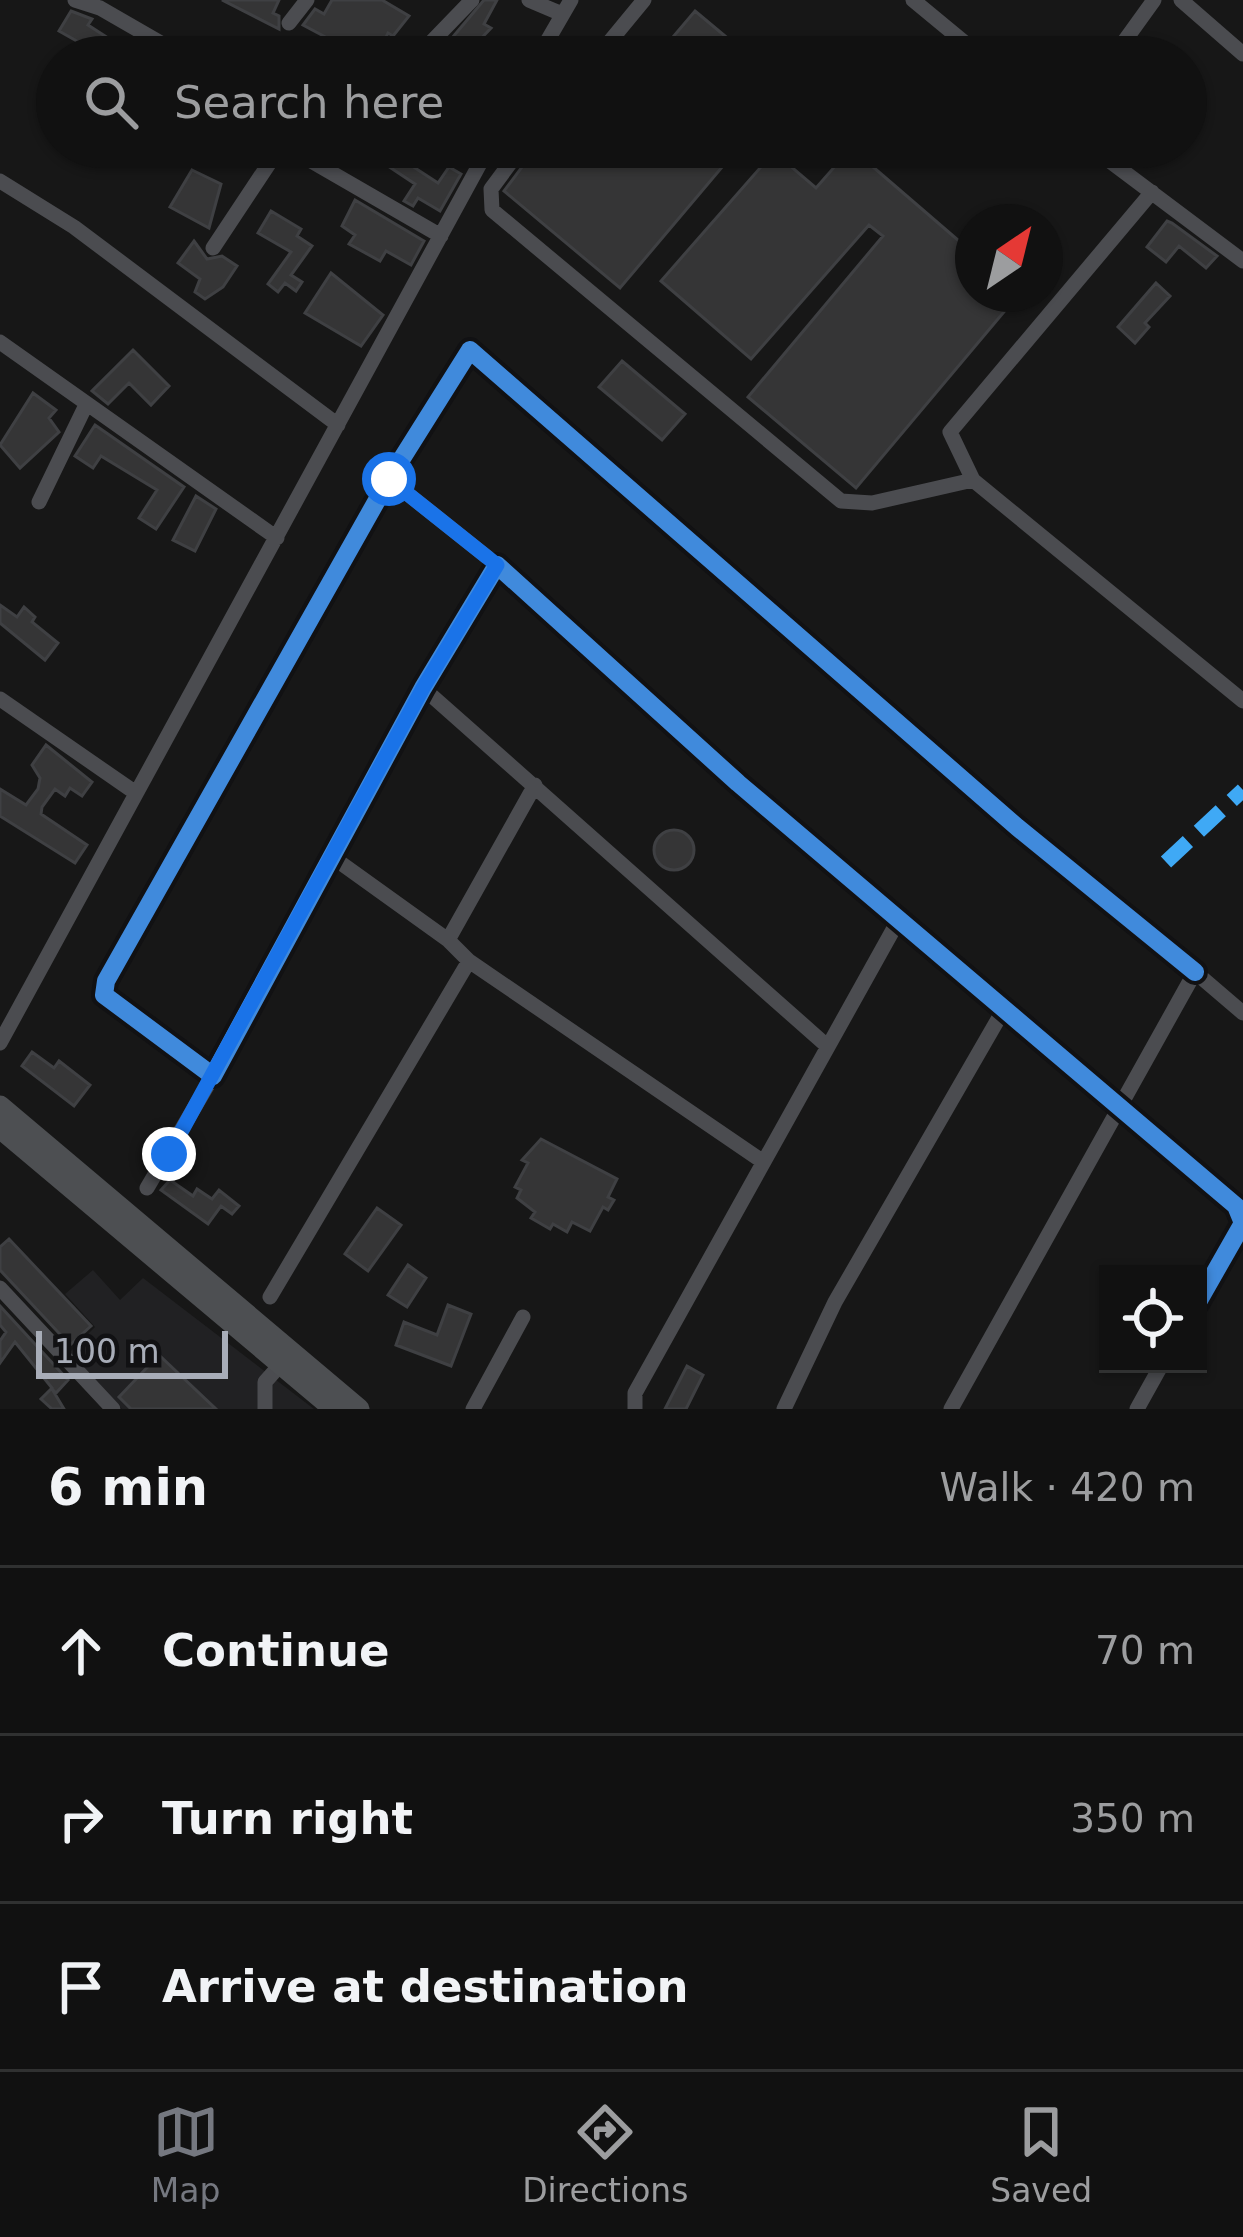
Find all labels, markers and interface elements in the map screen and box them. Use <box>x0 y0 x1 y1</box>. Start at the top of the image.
search box <box>36 36 1207 168</box>
icon: search <box>78 69 144 135</box>
text: Search here <box>174 76 444 129</box>
north arrow <box>955 204 1063 312</box>
route start <box>362 452 416 506</box>
route end <box>142 1127 196 1181</box>
map controls <box>1099 1265 1207 1373</box>
button: locate <box>1099 1265 1207 1373</box>
scale bar <box>36 1325 228 1378</box>
text: 100 m <box>54 1332 160 1371</box>
text: 6 min <box>48 1458 208 1517</box>
text: Walk · 420 m <box>940 1465 1195 1510</box>
icon: ahead <box>48 1618 114 1684</box>
text: Continue <box>162 1624 390 1677</box>
text: 70 m <box>1095 1628 1195 1673</box>
icon: right <box>48 1786 114 1852</box>
text: Turn right <box>162 1792 413 1845</box>
text: 350 m <box>1070 1796 1195 1841</box>
icon: arrive <box>48 1954 114 2020</box>
text: Arrive at destination <box>162 1960 688 2013</box>
tab: Map <box>151 2099 221 2210</box>
tab: Directions <box>522 2099 688 2210</box>
tab: Saved <box>990 2099 1092 2210</box>

